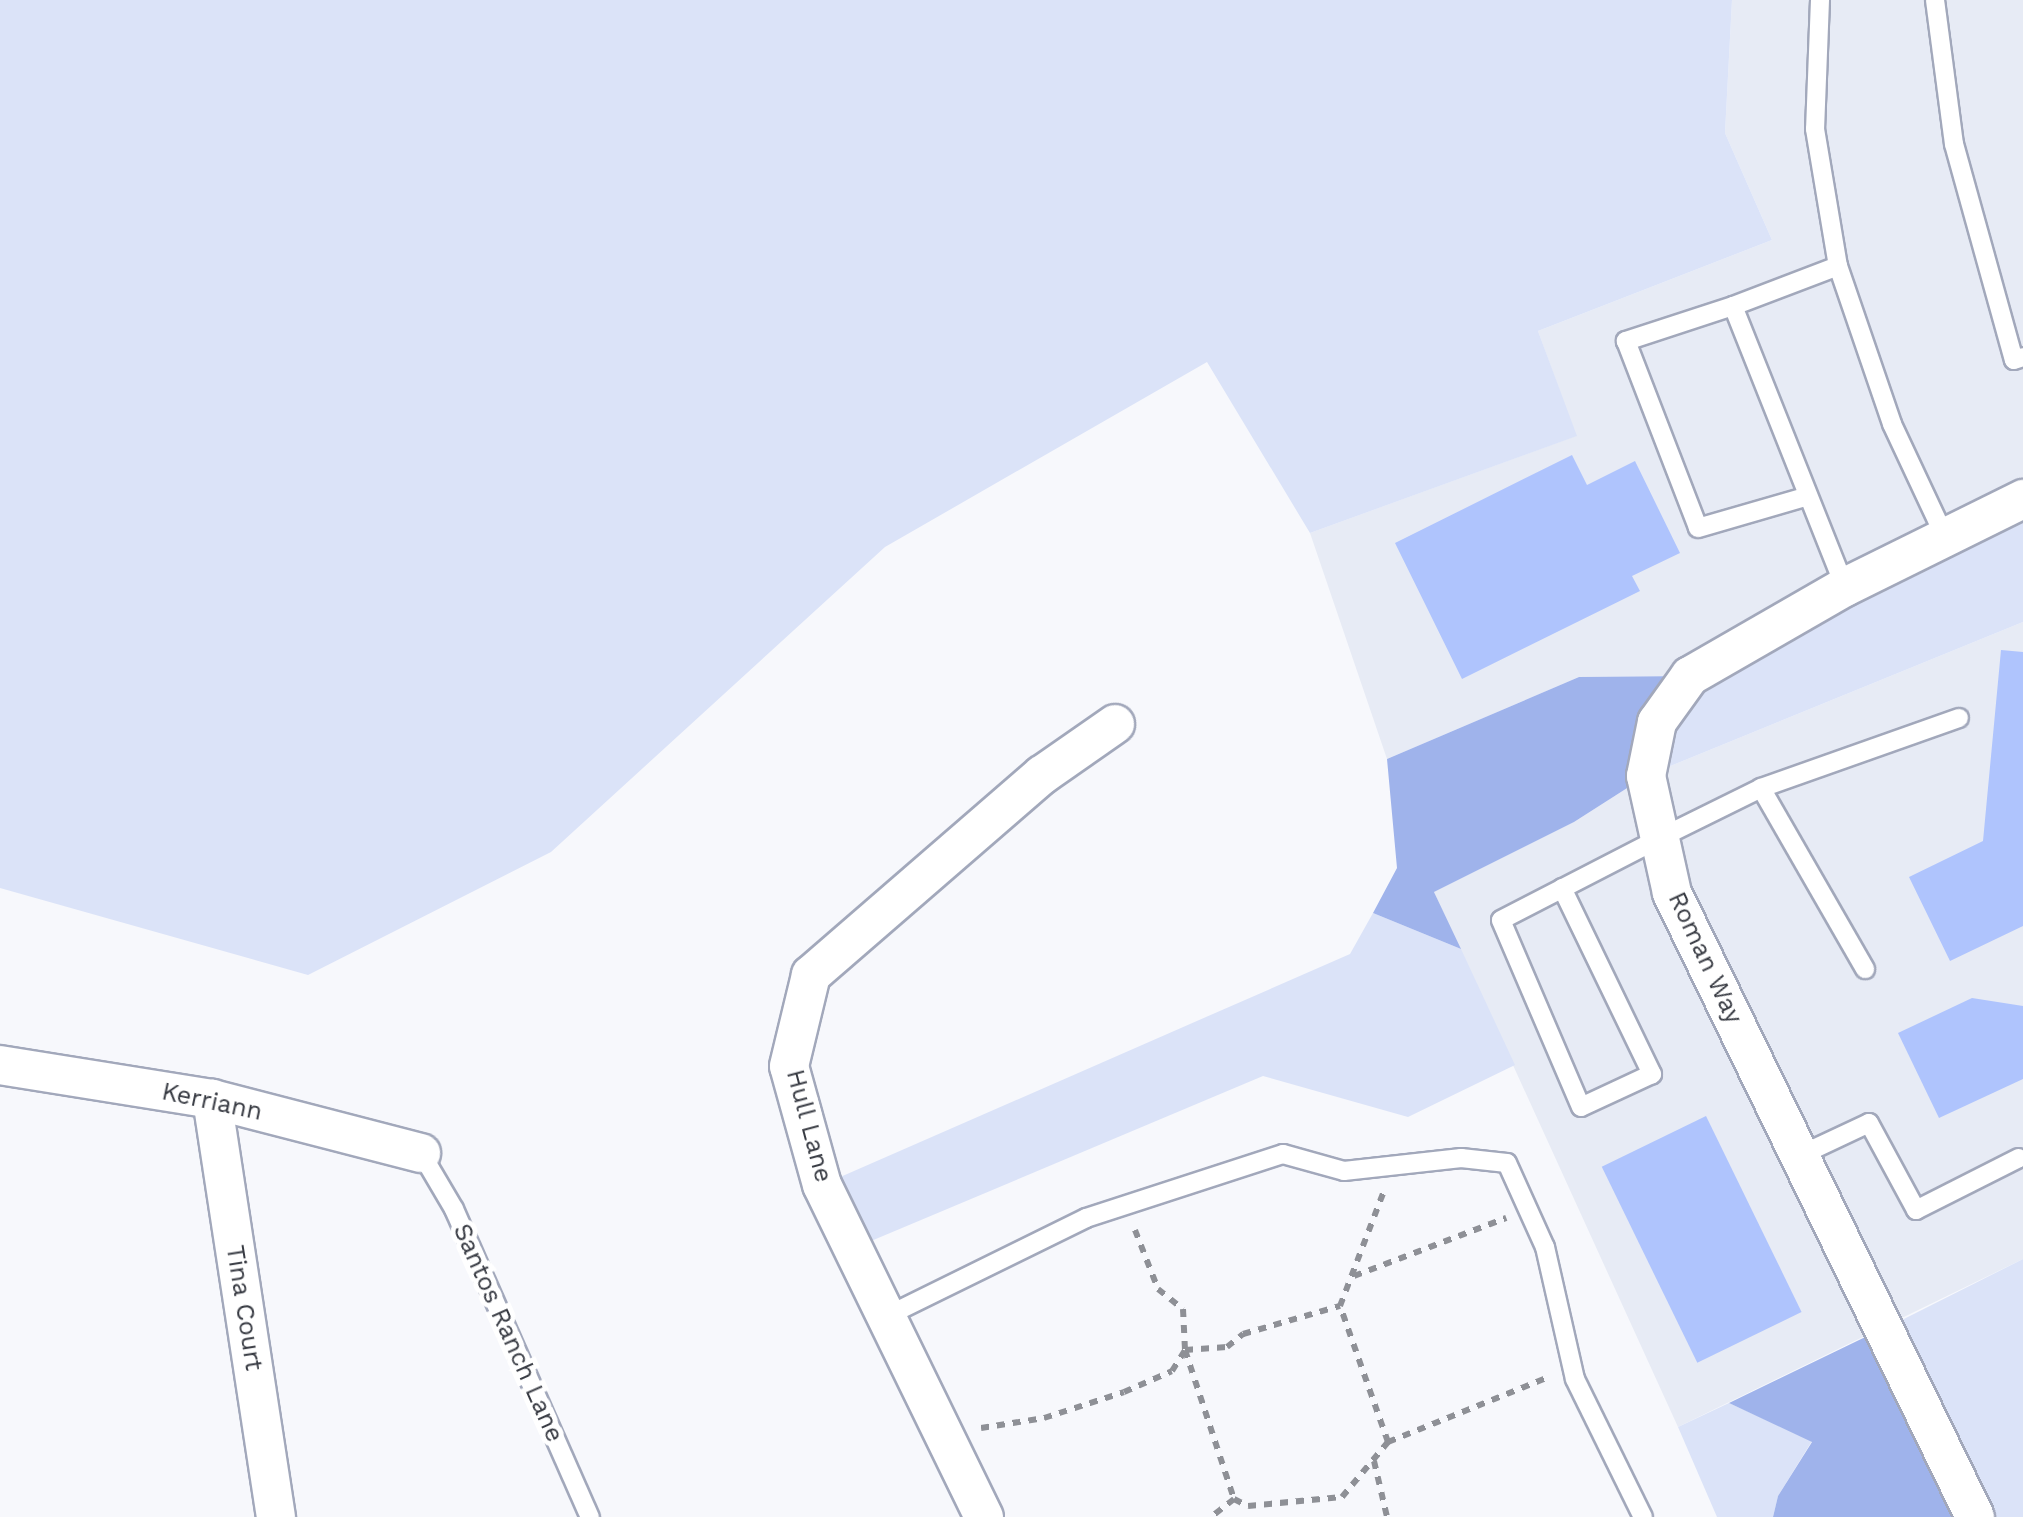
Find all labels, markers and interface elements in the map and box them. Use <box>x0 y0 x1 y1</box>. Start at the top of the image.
street label: Roman Way <box>1661 887 1749 1029</box>
street label: Hull Lane <box>779 1066 839 1186</box>
street label: Kerriann <box>159 1077 265 1127</box>
street label: Santos Ranch Lane <box>446 1219 570 1447</box>
street label: Tina Court <box>219 1243 269 1373</box>

